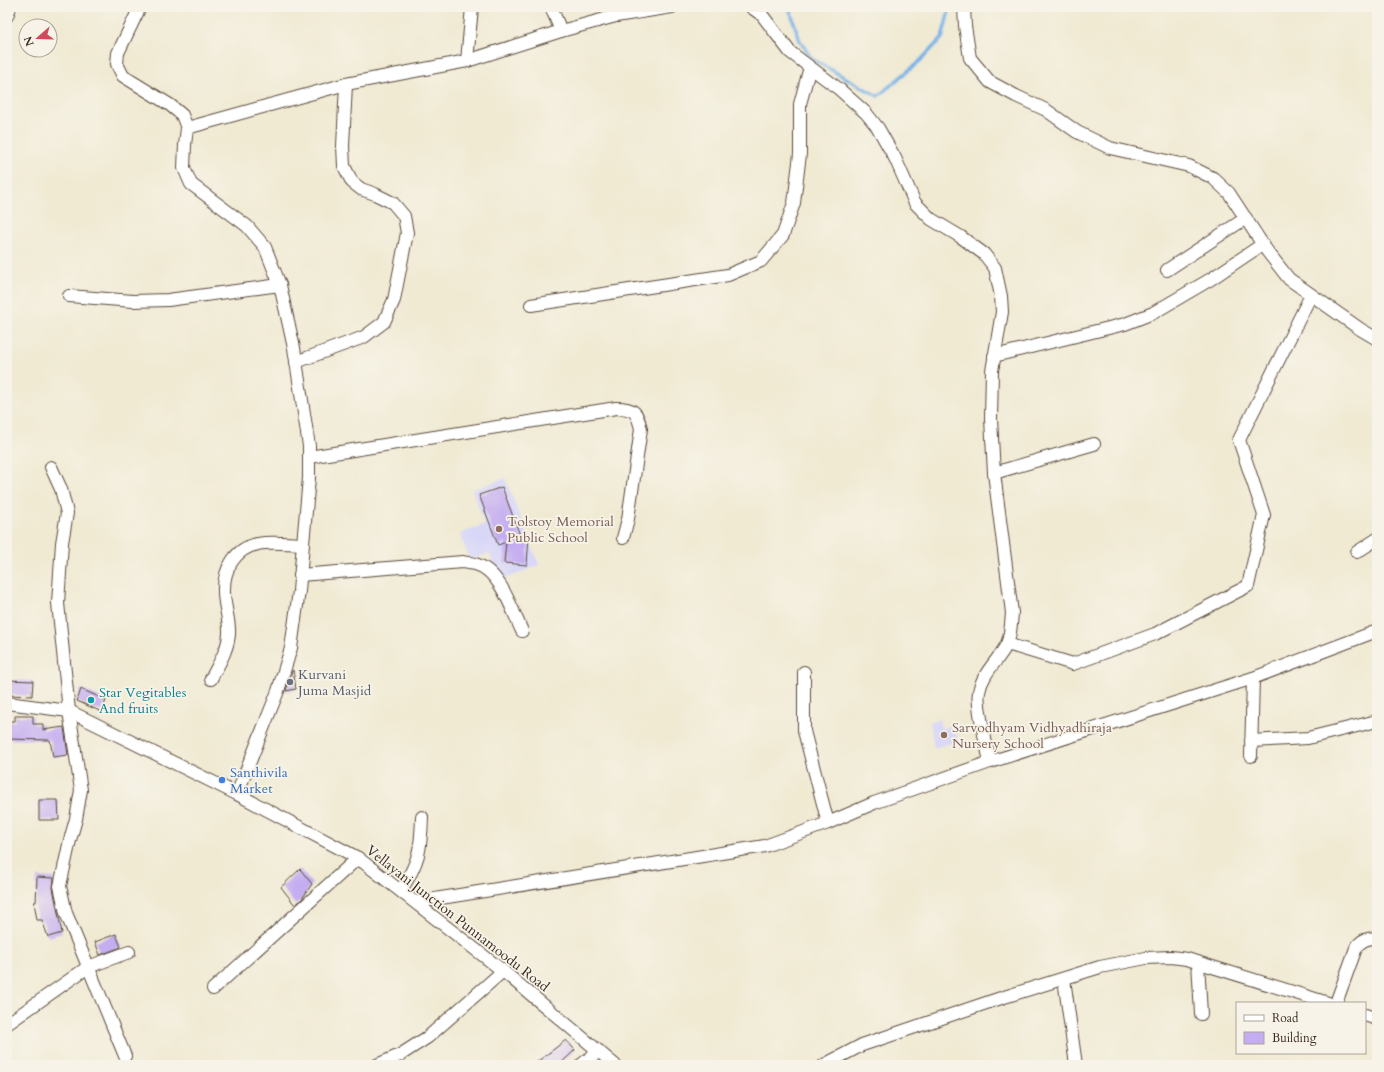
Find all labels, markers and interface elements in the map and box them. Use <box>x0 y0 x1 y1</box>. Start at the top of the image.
north arrow <box>18 18 58 58</box>
text: N <box>20 34 38 48</box>
place label: Tolstoy Memorial Public School <box>507 512 614 547</box>
marker: Tolstoy Memorial Public School <box>494 524 504 534</box>
place label: Kurvani Juma Masjid <box>296 665 372 700</box>
marker: Kurvani Juma Masjid <box>285 677 295 687</box>
place label: Star Vegitables And fruits <box>99 683 187 718</box>
marker: Star Vegitables And fruits <box>86 695 96 705</box>
place label: Sarvodhyam Vidhyadhiraja Nursery School <box>952 718 1112 753</box>
marker: Sarvodhyam Vidhyadhiraja Nursery School <box>939 730 949 740</box>
place label: Santhivila Market <box>230 763 288 798</box>
marker: Santhivila Market <box>217 775 227 785</box>
street label: Vellayani Junction Punnamoodu Road <box>362 841 554 996</box>
legend <box>1236 1002 1366 1054</box>
text: Road <box>1272 1010 1299 1026</box>
text: Building <box>1272 1030 1317 1046</box>

